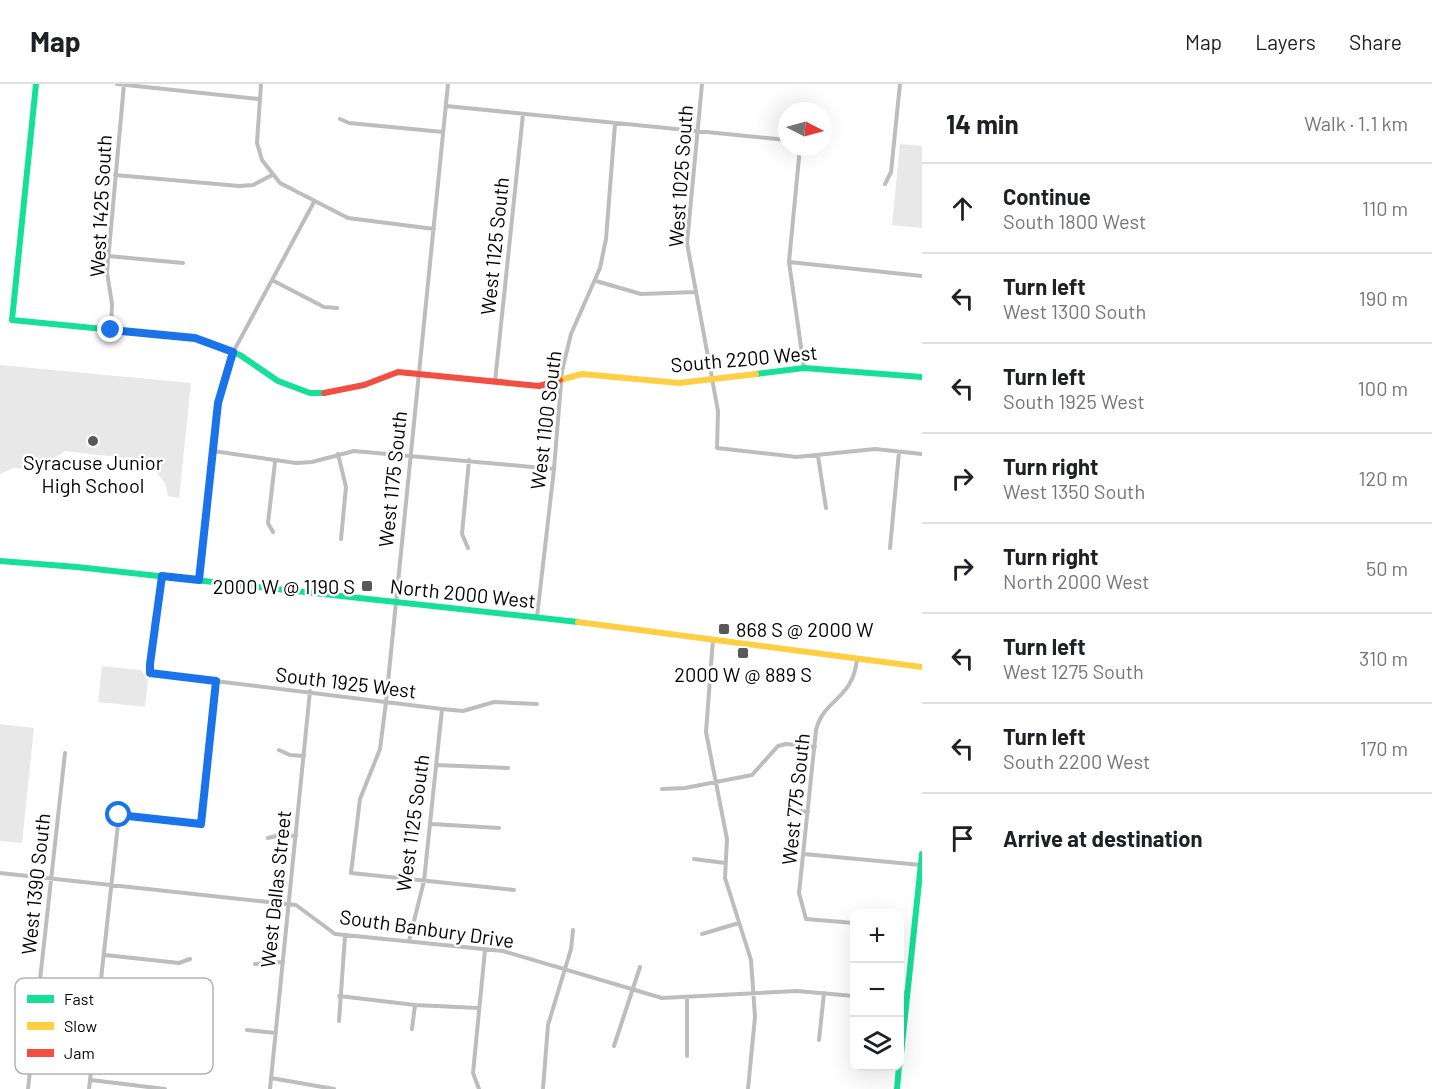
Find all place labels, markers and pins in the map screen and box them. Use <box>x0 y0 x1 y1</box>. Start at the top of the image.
marker: Syracuse Junior High School <box>86 434 100 448</box>
place label: Syracuse Junior High School <box>23 450 163 497</box>
place label: 2000 W @ 1190 S <box>213 574 355 598</box>
marker: 2000 W @ 1190 S <box>360 579 374 593</box>
place label: 868 S @ 2000 W <box>736 617 874 641</box>
marker: 868 S @ 2000 W <box>717 622 731 636</box>
marker: 2000 W @ 889 S <box>736 646 750 660</box>
place label: 2000 W @ 889 S <box>674 662 812 686</box>

